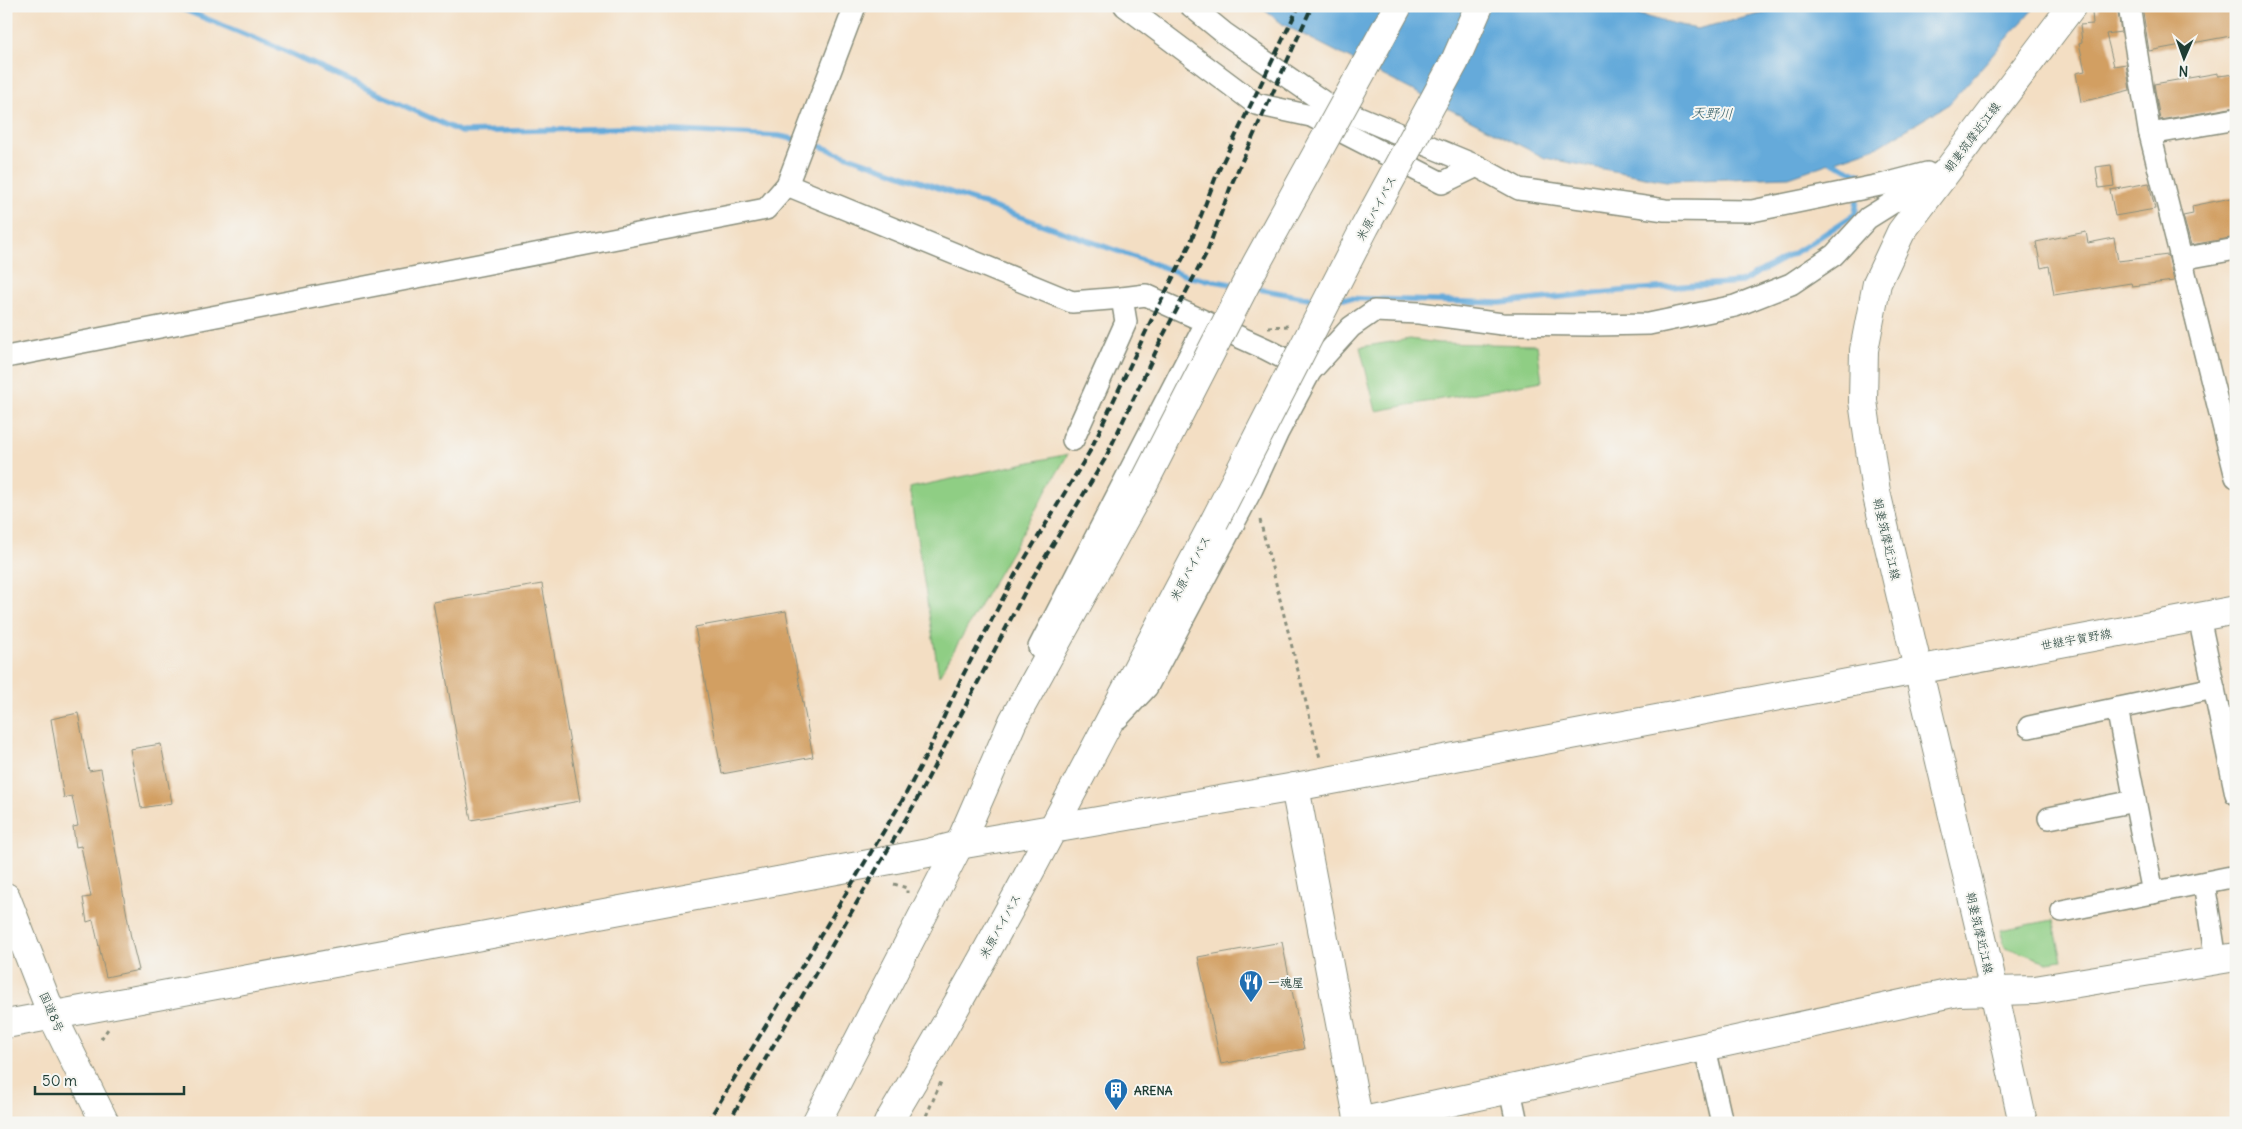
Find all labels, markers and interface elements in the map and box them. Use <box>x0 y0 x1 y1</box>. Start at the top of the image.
north arrow <box>2160 32 2210 82</box>
text: N <box>2178 62 2189 80</box>
street label: 朝妻筑摩近江線 <box>1941 99 2003 175</box>
water label: 天野川 <box>1691 103 1733 123</box>
street label: 米原バイパス <box>1353 173 1399 243</box>
street label: 朝妻筑摩近江線 <box>1870 496 1904 582</box>
street label: 米原バイパス <box>1167 533 1213 603</box>
street label: 世継宇賀野線 <box>2039 625 2113 653</box>
street label: 朝妻筑摩近江線 <box>1963 890 1997 976</box>
street label: 米原バイパス <box>976 891 1024 961</box>
restaurant icon: 一魂屋 <box>1238 969 1264 1003</box>
place label: 一魂屋 <box>1268 975 1304 990</box>
street label: 国道8号 <box>36 989 68 1035</box>
scale bar <box>35 1064 184 1096</box>
text: 50 m <box>42 1071 77 1090</box>
building icon: ARENA <box>1103 1077 1129 1111</box>
place label: ARENA <box>1134 1083 1173 1098</box>

